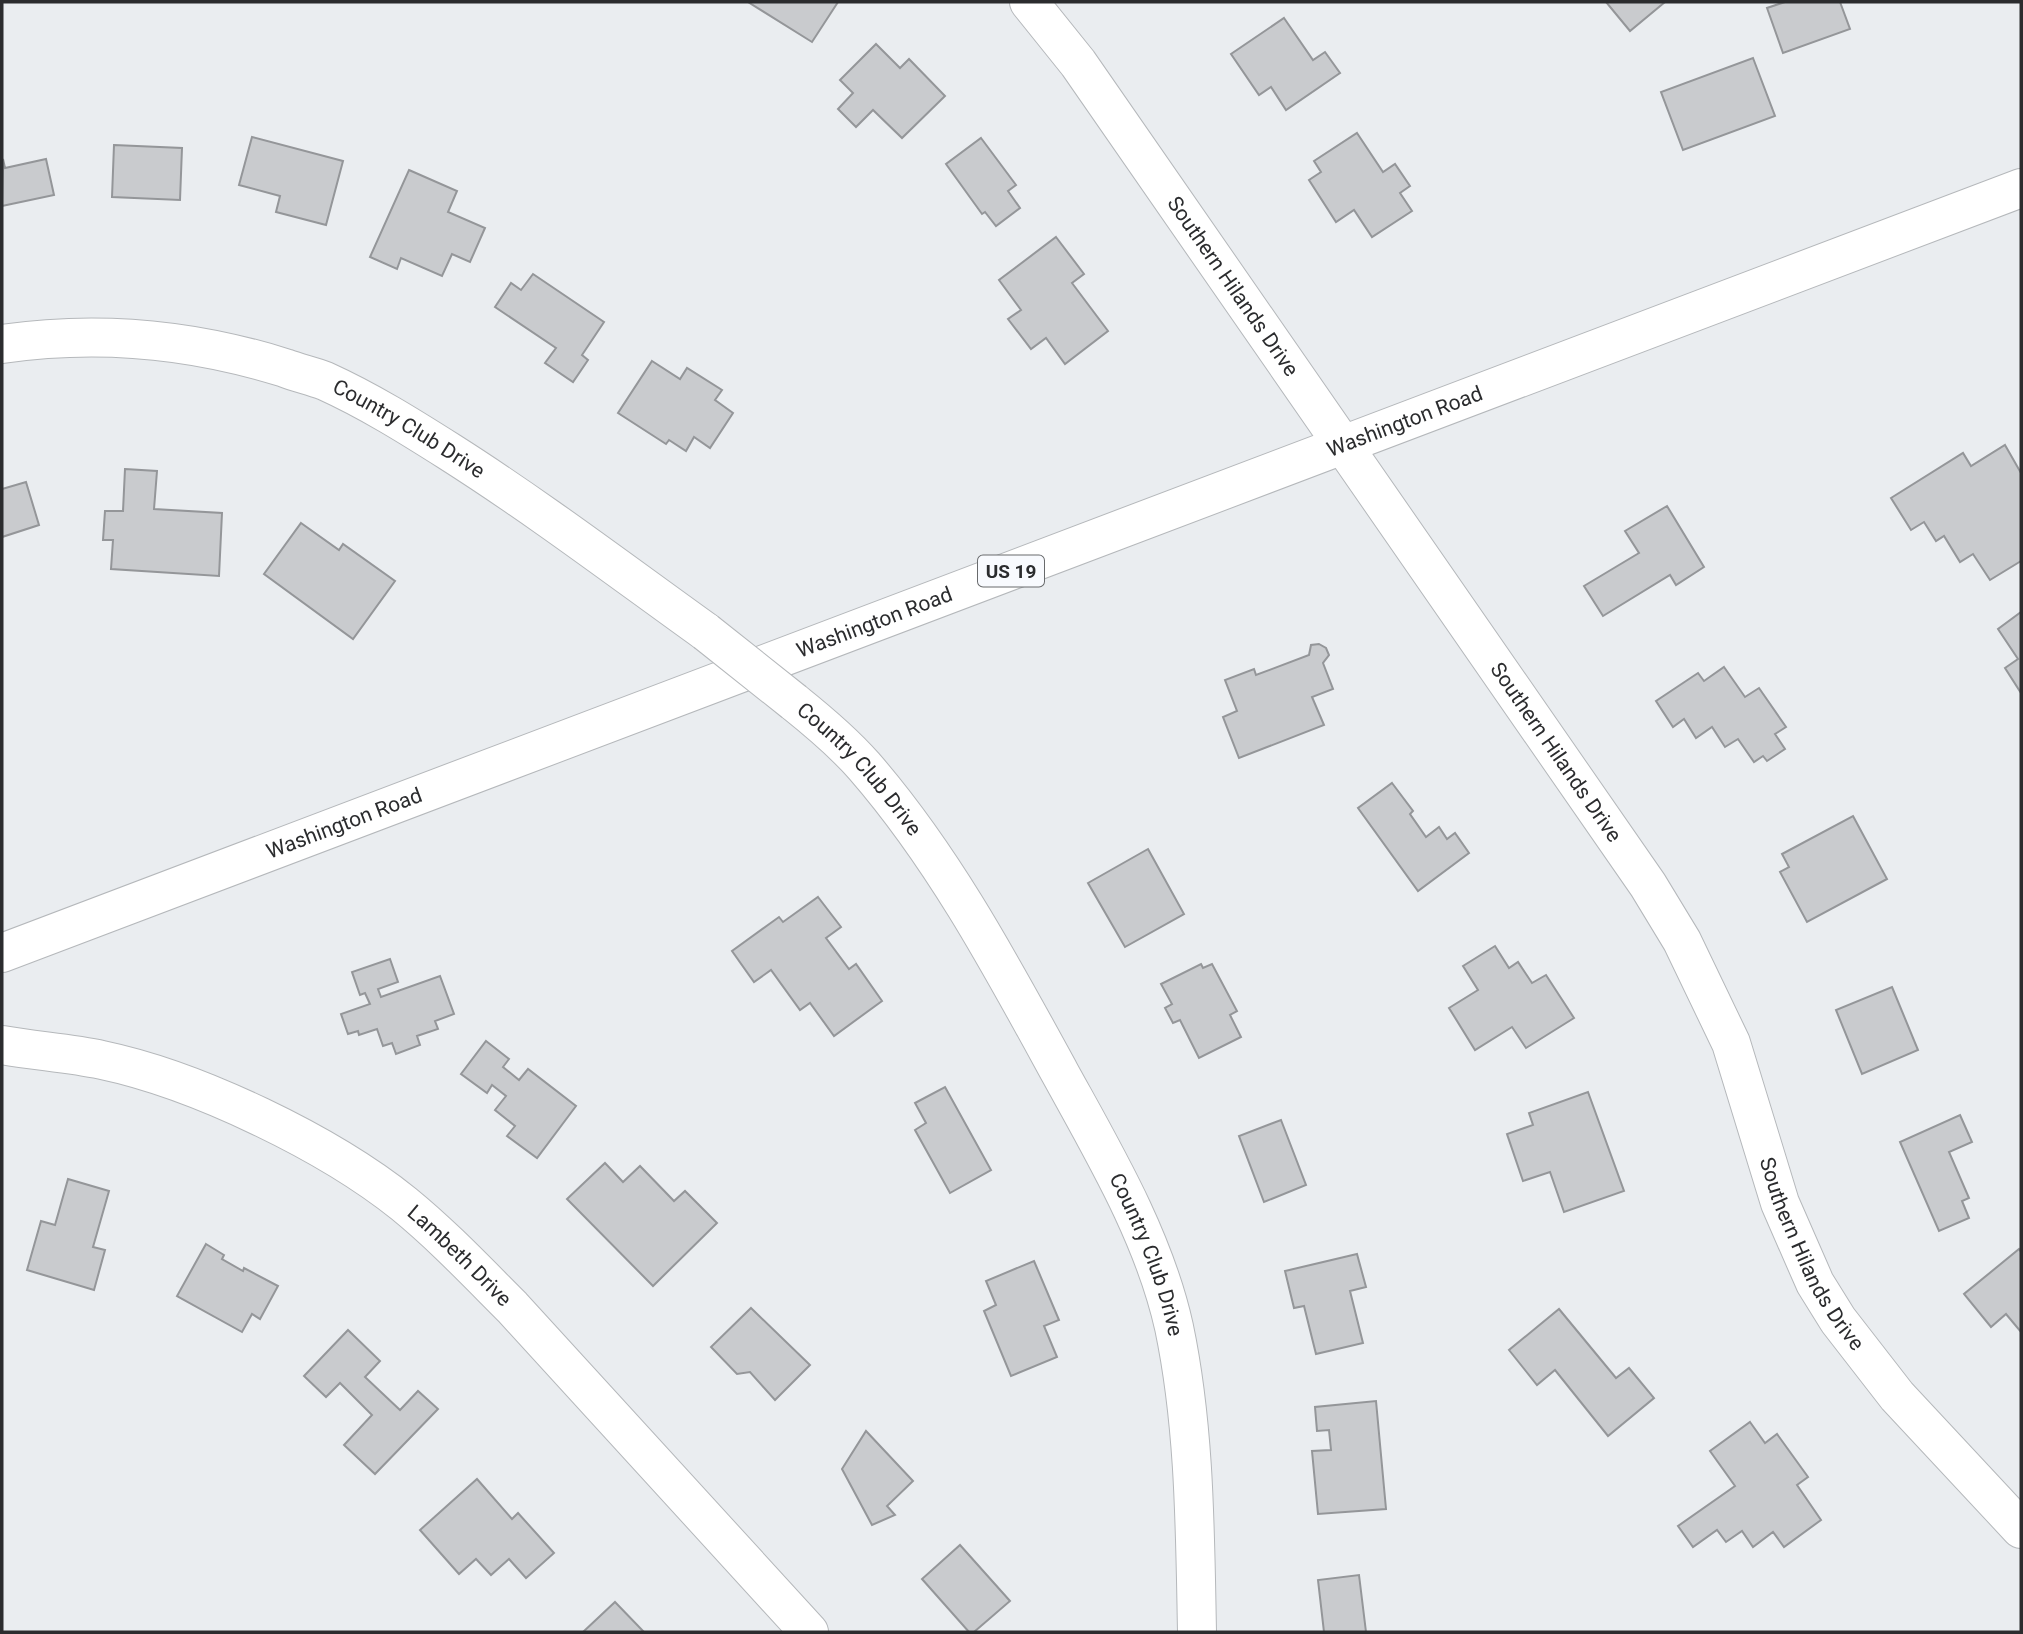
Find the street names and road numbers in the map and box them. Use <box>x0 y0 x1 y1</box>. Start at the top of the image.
street label: Southern Hilands Drive <box>1162 192 1303 381</box>
street label: Country Club Drive <box>329 374 489 483</box>
street label: Washington Road <box>1324 381 1486 462</box>
road number: US 19 <box>978 556 1044 586</box>
street label: Washington Road <box>793 582 956 663</box>
street label: Southern Hilands Drive <box>1485 658 1626 847</box>
street label: Country Club Drive <box>792 698 927 840</box>
street label: Washington Road <box>263 783 425 864</box>
street label: Southern Hilands Drive <box>1755 1155 1869 1355</box>
street label: Country Club Drive <box>1105 1169 1188 1338</box>
street label: Lambeth Drive <box>403 1200 516 1311</box>

